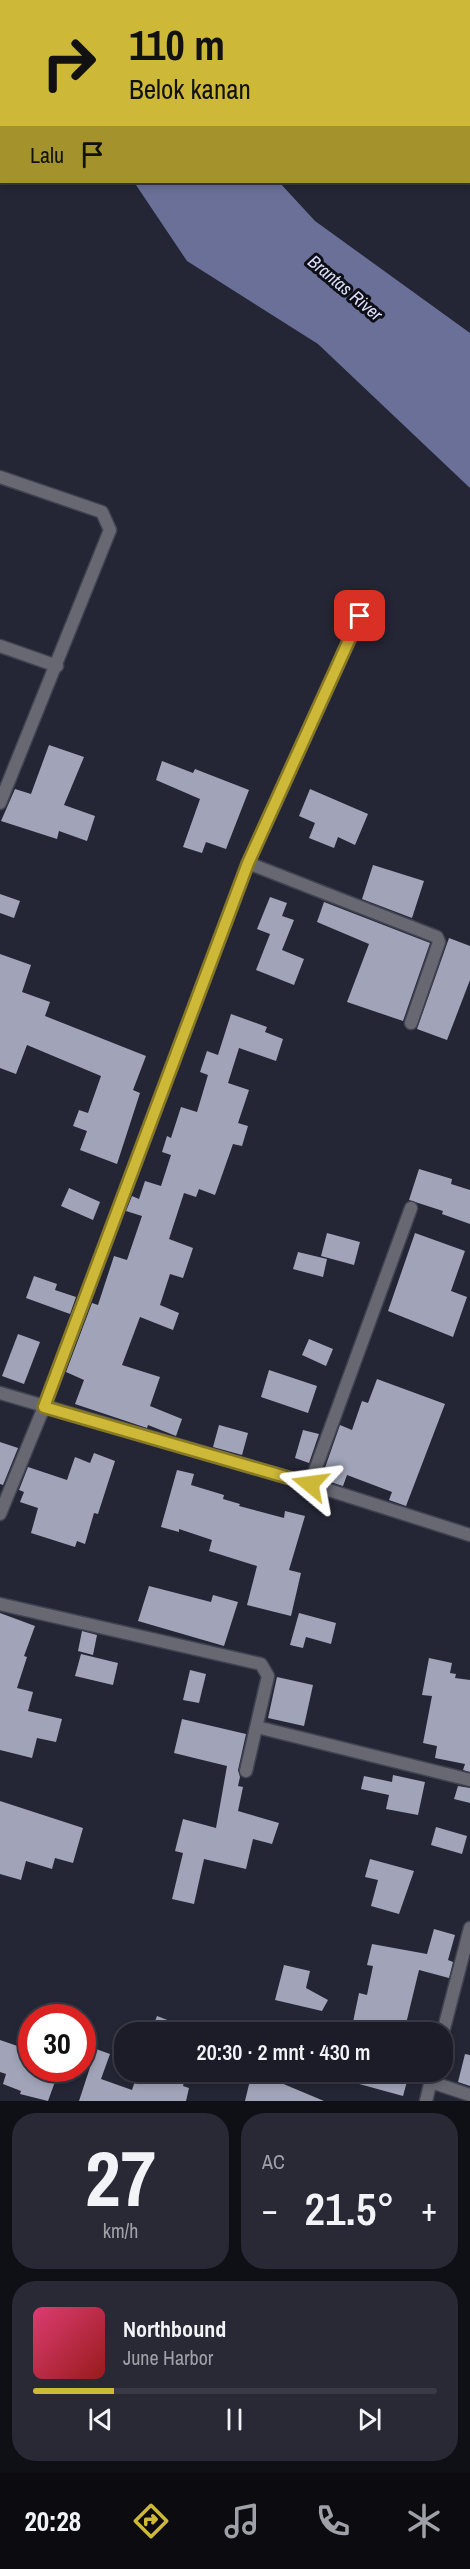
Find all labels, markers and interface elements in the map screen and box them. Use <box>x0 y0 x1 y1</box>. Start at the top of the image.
text: 110 m <box>129 17 225 73</box>
icon: right <box>30 24 108 102</box>
text: Belok kanan <box>129 71 251 107</box>
icon: arrive <box>76 138 109 171</box>
text: Lalu <box>30 140 64 170</box>
water label: Brantas River <box>303 249 389 327</box>
pin <box>334 590 385 641</box>
icon: arrive <box>343 599 376 632</box>
position arrow <box>278 1452 342 1516</box>
speed limit sign: 30 <box>18 2004 96 2082</box>
text: 20:30 · 2 mnt · 430 m <box>197 2037 370 2067</box>
text: 27 <box>85 2125 156 2230</box>
text: AC <box>262 2148 285 2175</box>
text: 21.5° <box>305 2178 394 2239</box>
text: − <box>262 2187 278 2231</box>
text: + <box>421 2187 437 2231</box>
text: km/h <box>103 2217 138 2244</box>
text: Northbound <box>123 2314 226 2344</box>
text: June Harbor <box>123 2344 213 2371</box>
icon: previous <box>84 2403 117 2436</box>
icon: pause <box>218 2403 251 2436</box>
icon: next <box>353 2403 386 2436</box>
icon: directions <box>130 2500 172 2542</box>
icon: music <box>221 2500 263 2542</box>
icon: phone <box>312 2500 354 2542</box>
icon: climate <box>403 2500 445 2542</box>
text: 20:28 <box>25 2503 81 2539</box>

